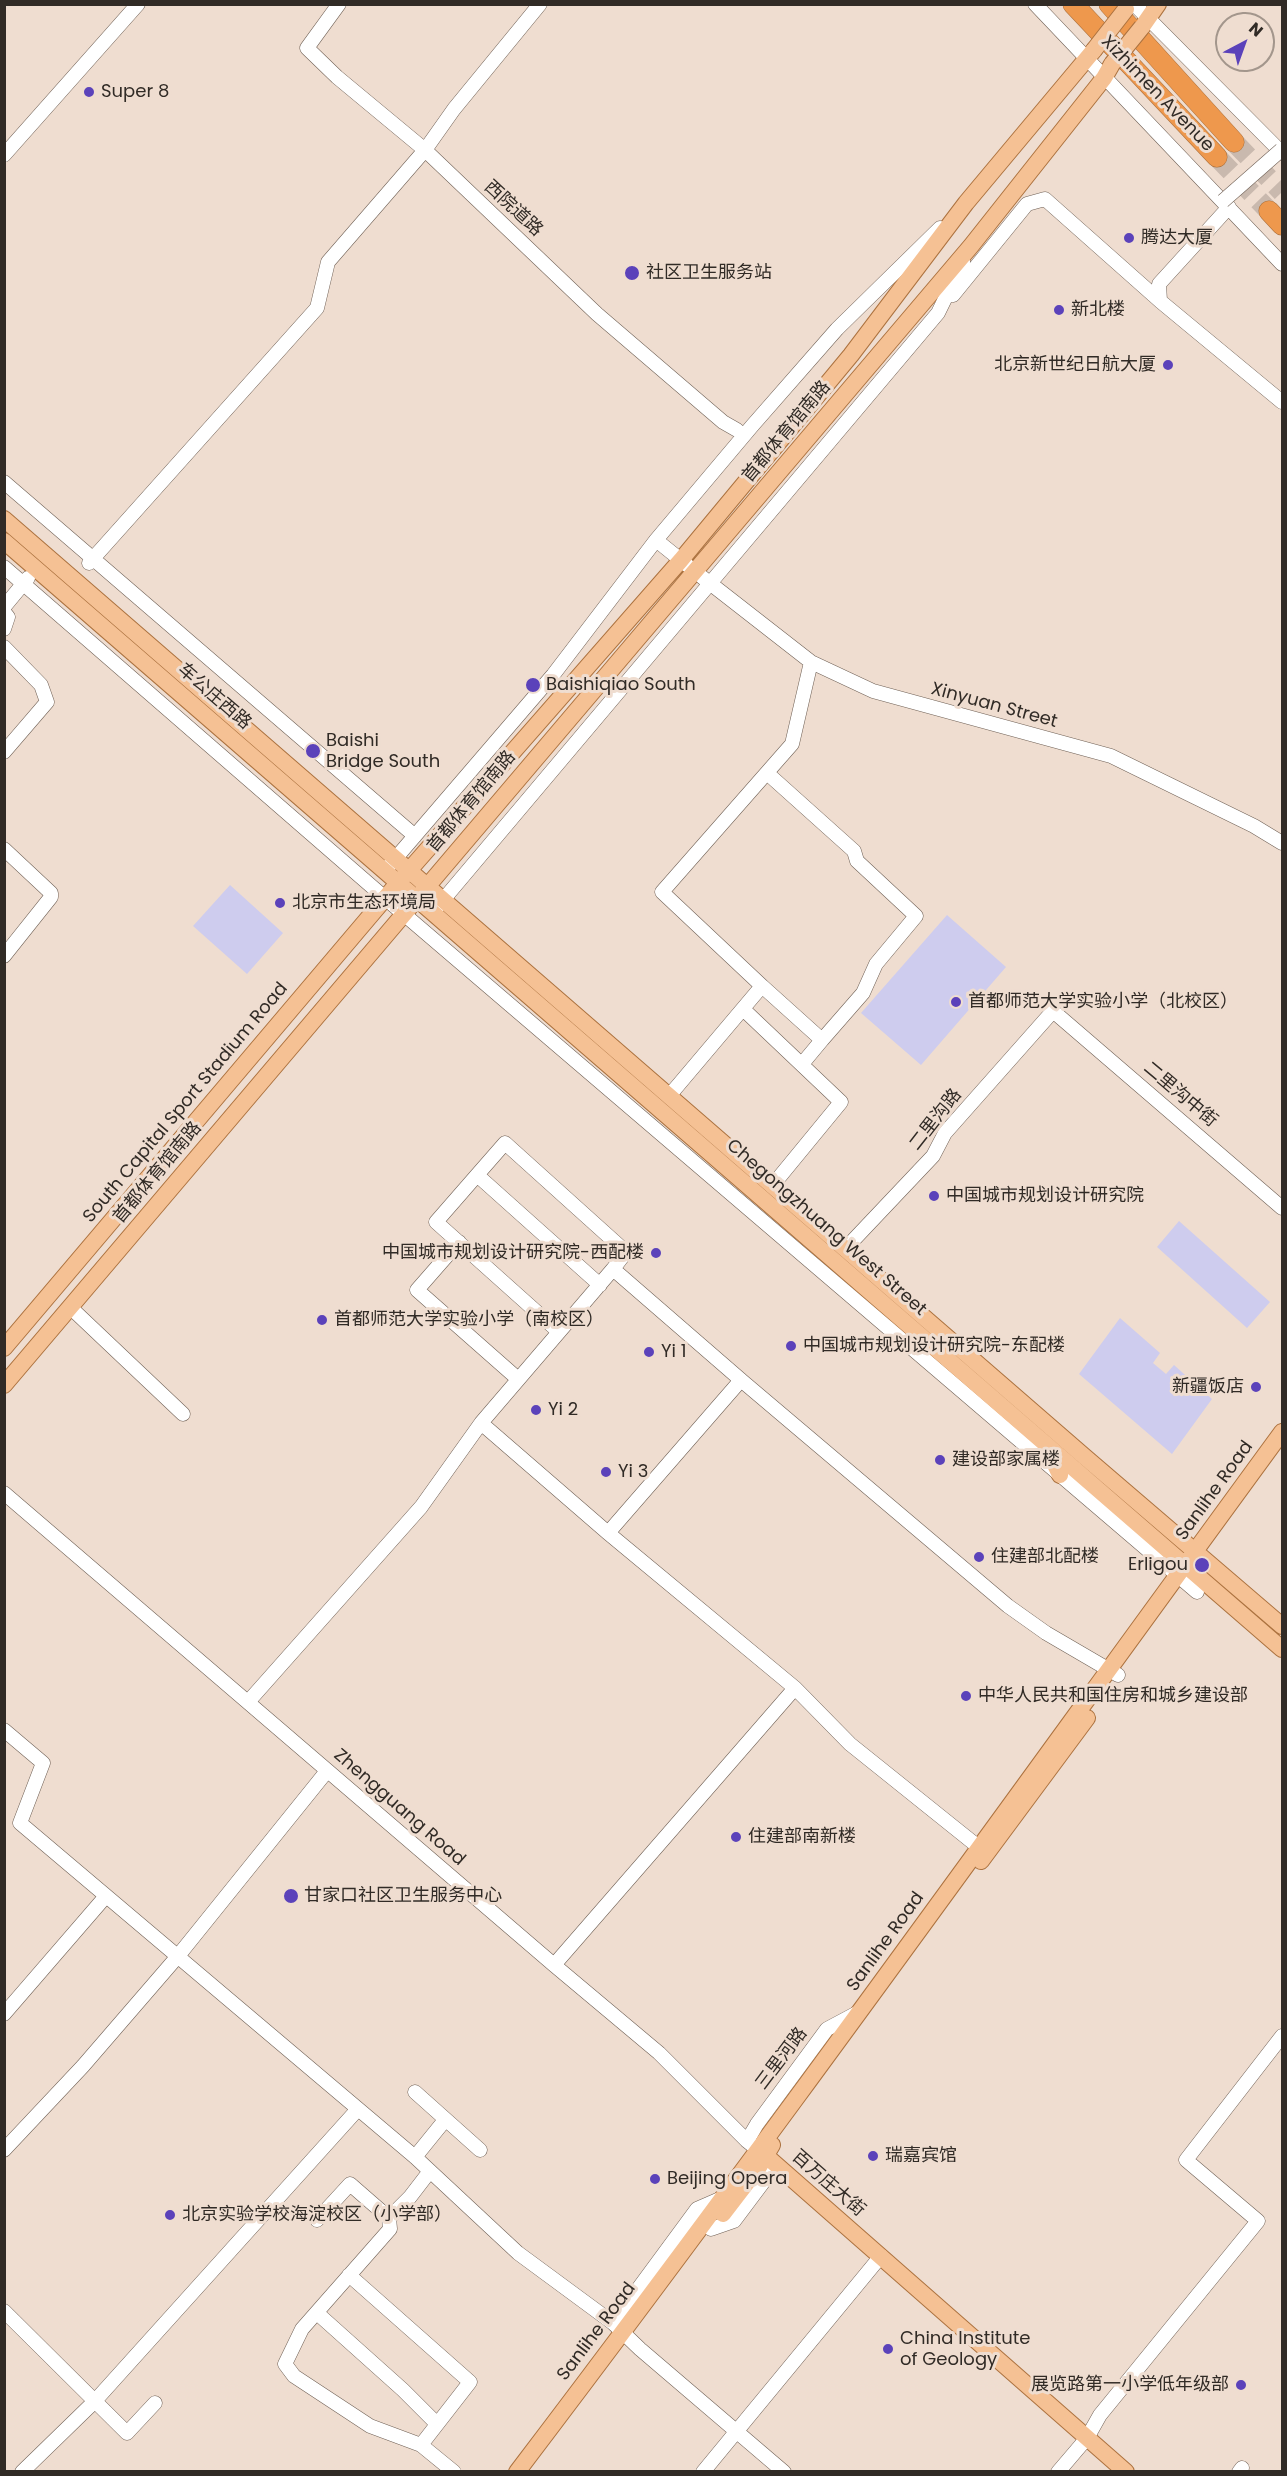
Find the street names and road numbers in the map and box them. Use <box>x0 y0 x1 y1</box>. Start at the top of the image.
street label: Xizhimen Avenue <box>1096 31 1218 157</box>
street label: 西院道路 <box>479 177 547 241</box>
street label: 首都体育馆南路 <box>738 377 836 487</box>
street label: 车公庄西路 <box>173 659 255 735</box>
street label: Xinyuan Street <box>928 679 1060 733</box>
street label: 首都体育馆南路 <box>423 747 521 857</box>
street label: South Capital Sport Stadium Road <box>79 978 293 1228</box>
street label: 二里沟中街 <box>1139 1058 1221 1132</box>
street label: 二里沟路 <box>905 1085 967 1155</box>
street label: 首都体育馆南路 <box>109 1118 207 1228</box>
street label: Chegongzhuang West Street <box>722 1135 930 1321</box>
street label: Sanlihe Road <box>1172 1437 1258 1545</box>
street label: Zhengguang Road <box>329 1745 469 1871</box>
street label: Sanlihe Road <box>843 1888 929 1996</box>
street label: 三里河路 <box>752 2024 812 2094</box>
street label: 百万庄大街 <box>787 2146 869 2222</box>
street label: Sanlihe Road <box>553 2279 641 2385</box>

